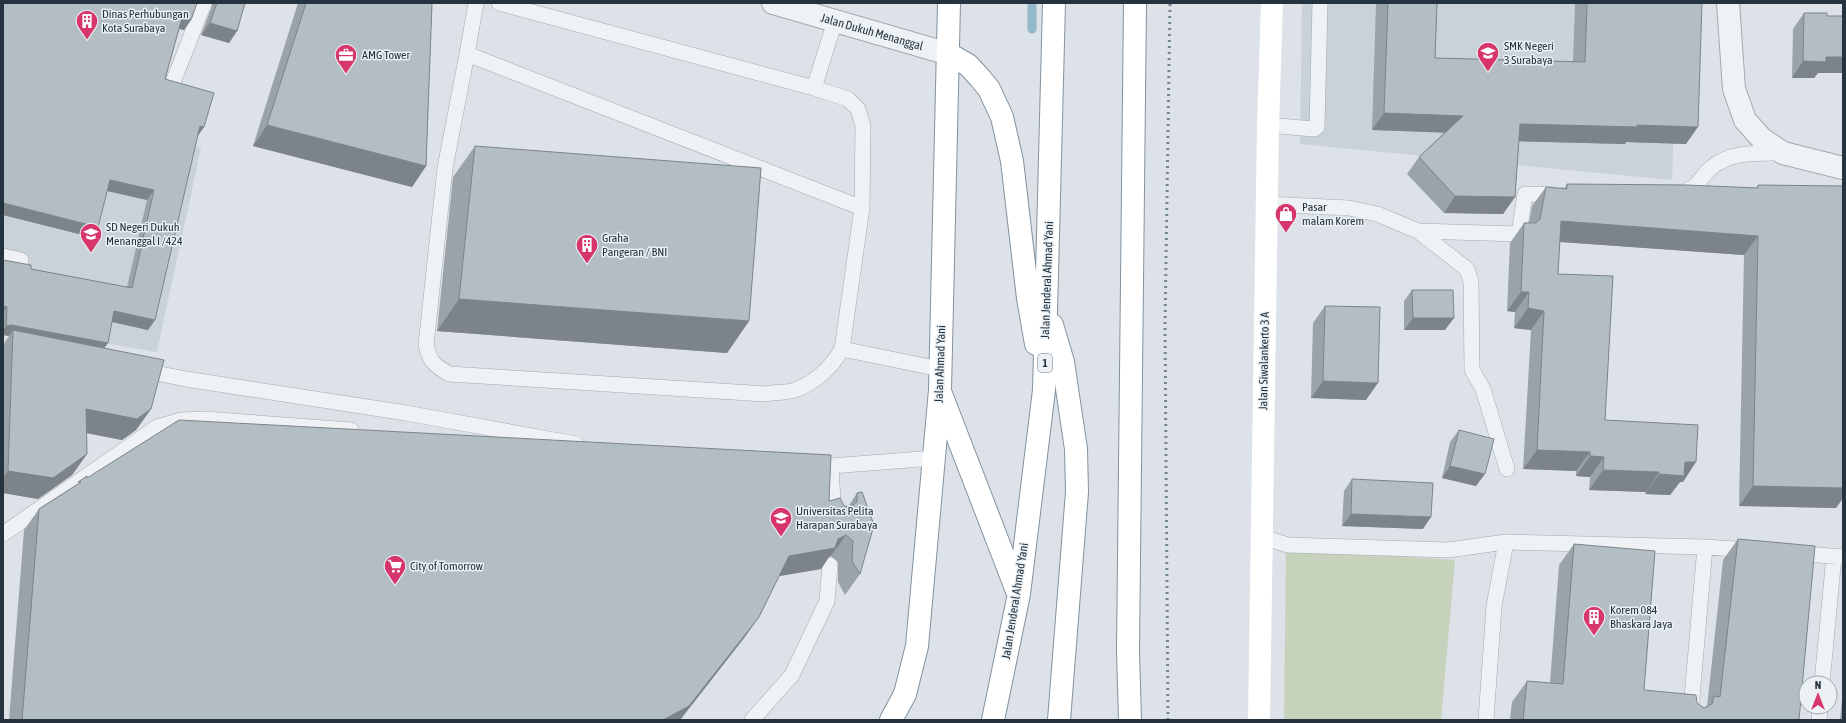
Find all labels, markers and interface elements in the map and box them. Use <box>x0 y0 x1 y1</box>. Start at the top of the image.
place label: Dinas Perhubungan Kota Surabaya <box>102 7 189 35</box>
building icon: Dinas Perhubungan Kota Surabaya <box>74 8 100 41</box>
street label: Jalan Dukuh Menanggal <box>819 11 926 54</box>
place label: SMK Negeri 3 Surabaya <box>1504 39 1554 67</box>
school or university icon: SMK Negeri 3 Surabaya <box>1475 40 1501 73</box>
office icon: AMG Tower <box>333 42 359 75</box>
place label: AMG Tower <box>362 48 410 62</box>
place label: Pasar malam Korem <box>1302 200 1364 228</box>
shop icon: Pasar malam Korem <box>1273 201 1299 234</box>
place label: SD Negeri Dukuh Menanggal I /424 <box>106 220 183 248</box>
school or university icon: SD Negeri Dukuh Menanggal I /424 <box>78 221 104 254</box>
street label: Jalan Jenderal Ahmad Yani <box>1038 221 1056 339</box>
place label: Graha Pangeran / BNI <box>602 231 667 259</box>
building icon: Graha Pangeran / BNI <box>574 232 600 265</box>
street label: Jalan Siwalankerto 3 A <box>1256 312 1272 410</box>
street label: Jalan Ahmad Yani <box>932 325 948 403</box>
road number: 1 <box>1038 354 1052 372</box>
place label: Universitas Pelita Harapan Surabaya <box>796 504 878 532</box>
school or university icon: Universitas Pelita Harapan Surabaya <box>768 505 794 538</box>
street label: Jalan Jenderal Ahmad Yani <box>999 542 1031 660</box>
supermarket icon: City of Tomorrow <box>382 553 408 586</box>
place label: City of Tomorrow <box>410 559 483 573</box>
place label: Korem 084 Bhaskara Jaya <box>1610 603 1673 631</box>
building icon: Korem 084 Bhaskara Jaya <box>1581 604 1607 637</box>
north arrow <box>1798 675 1838 715</box>
text: N <box>1815 679 1821 691</box>

